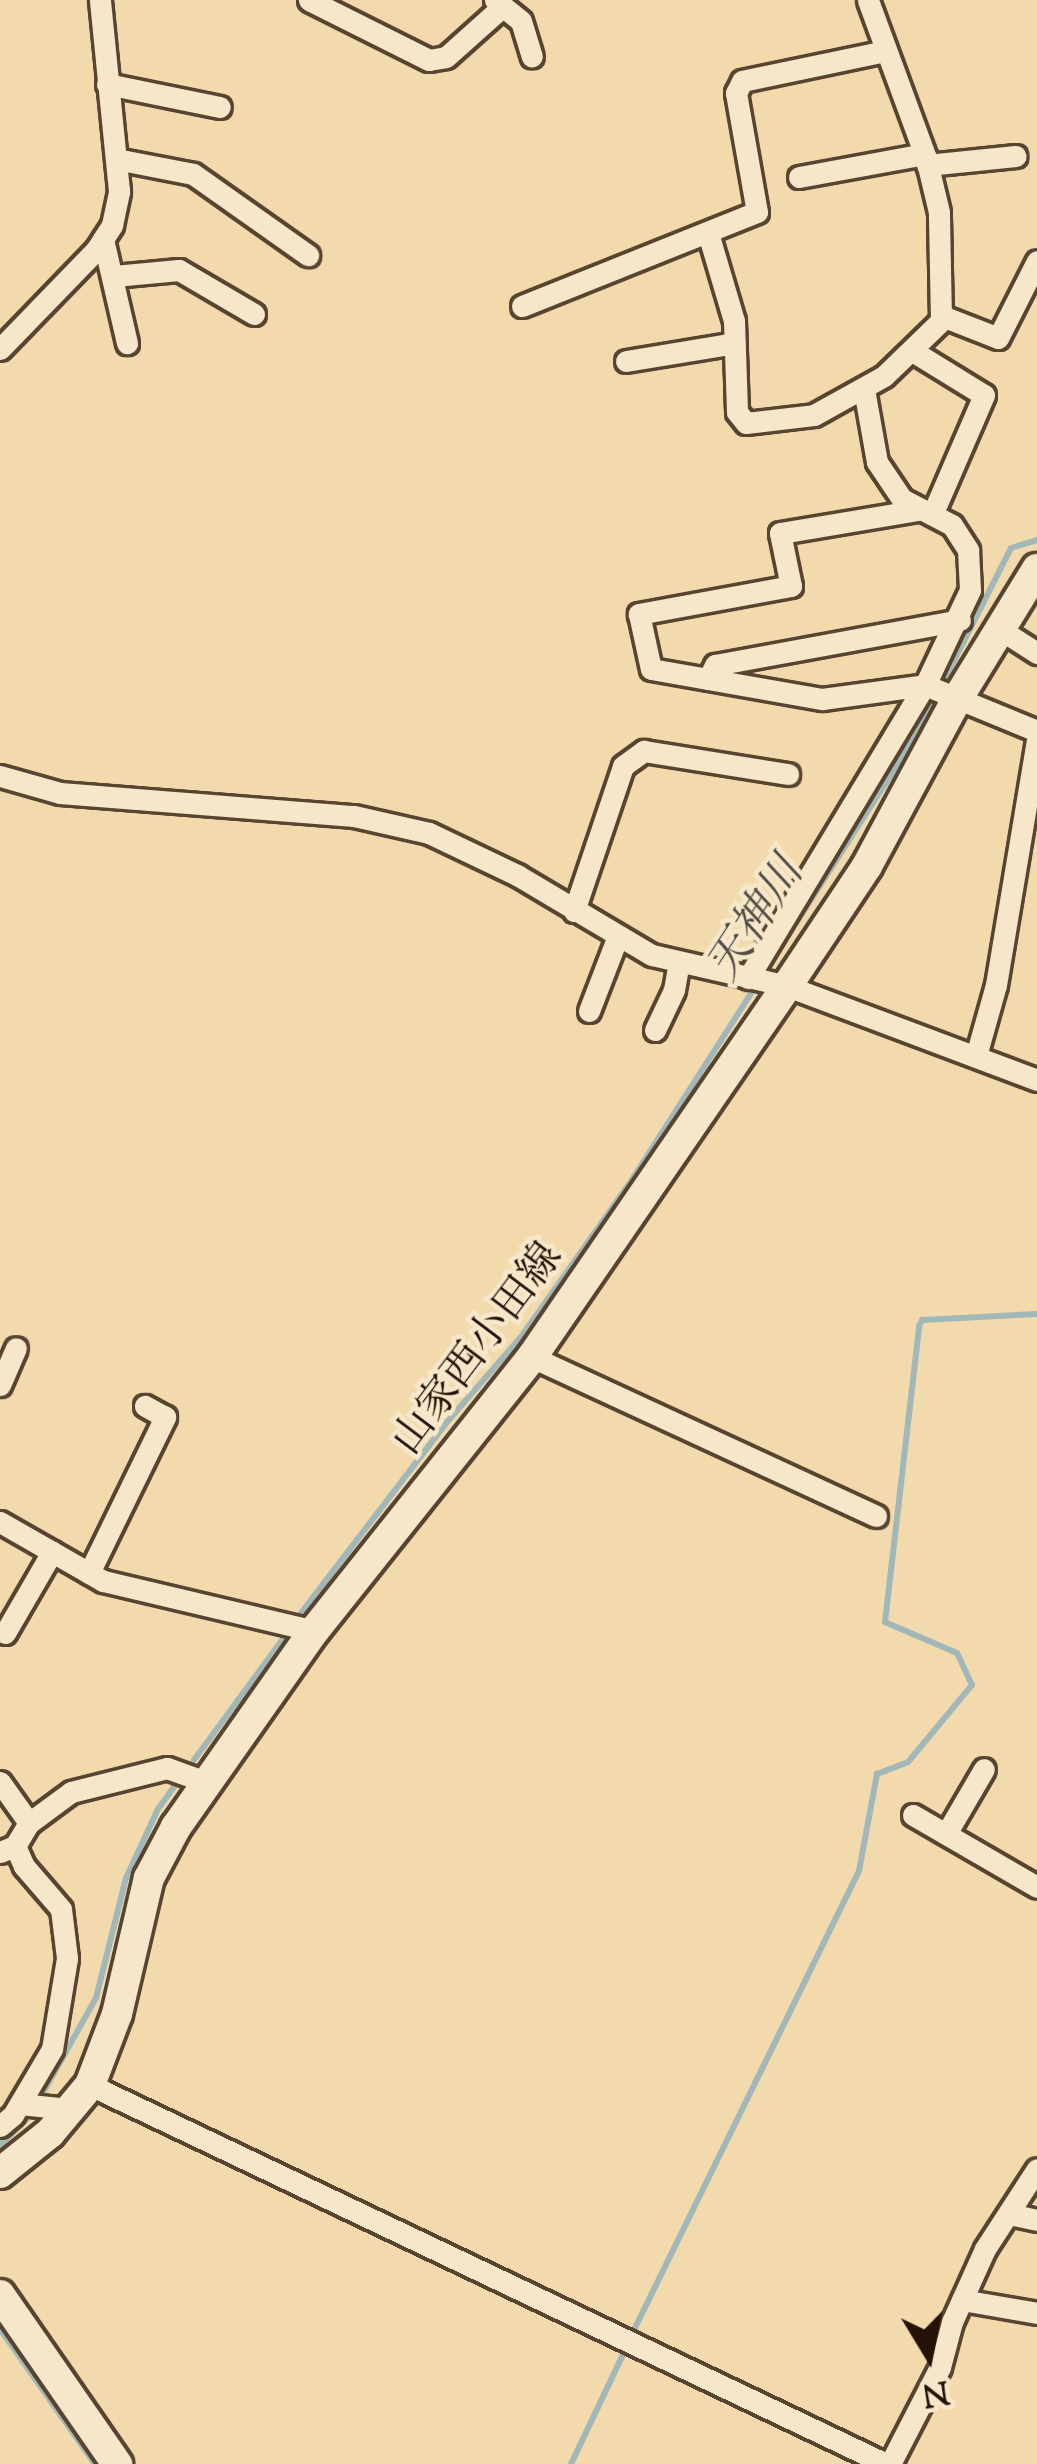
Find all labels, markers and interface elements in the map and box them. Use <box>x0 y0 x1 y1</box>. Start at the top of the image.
water label: 天神川 <box>699 850 817 992</box>
street label: 山家西小田線 <box>383 1234 575 1466</box>
north arrow <box>869 2296 989 2416</box>
text: N <box>918 2366 952 2417</box>

